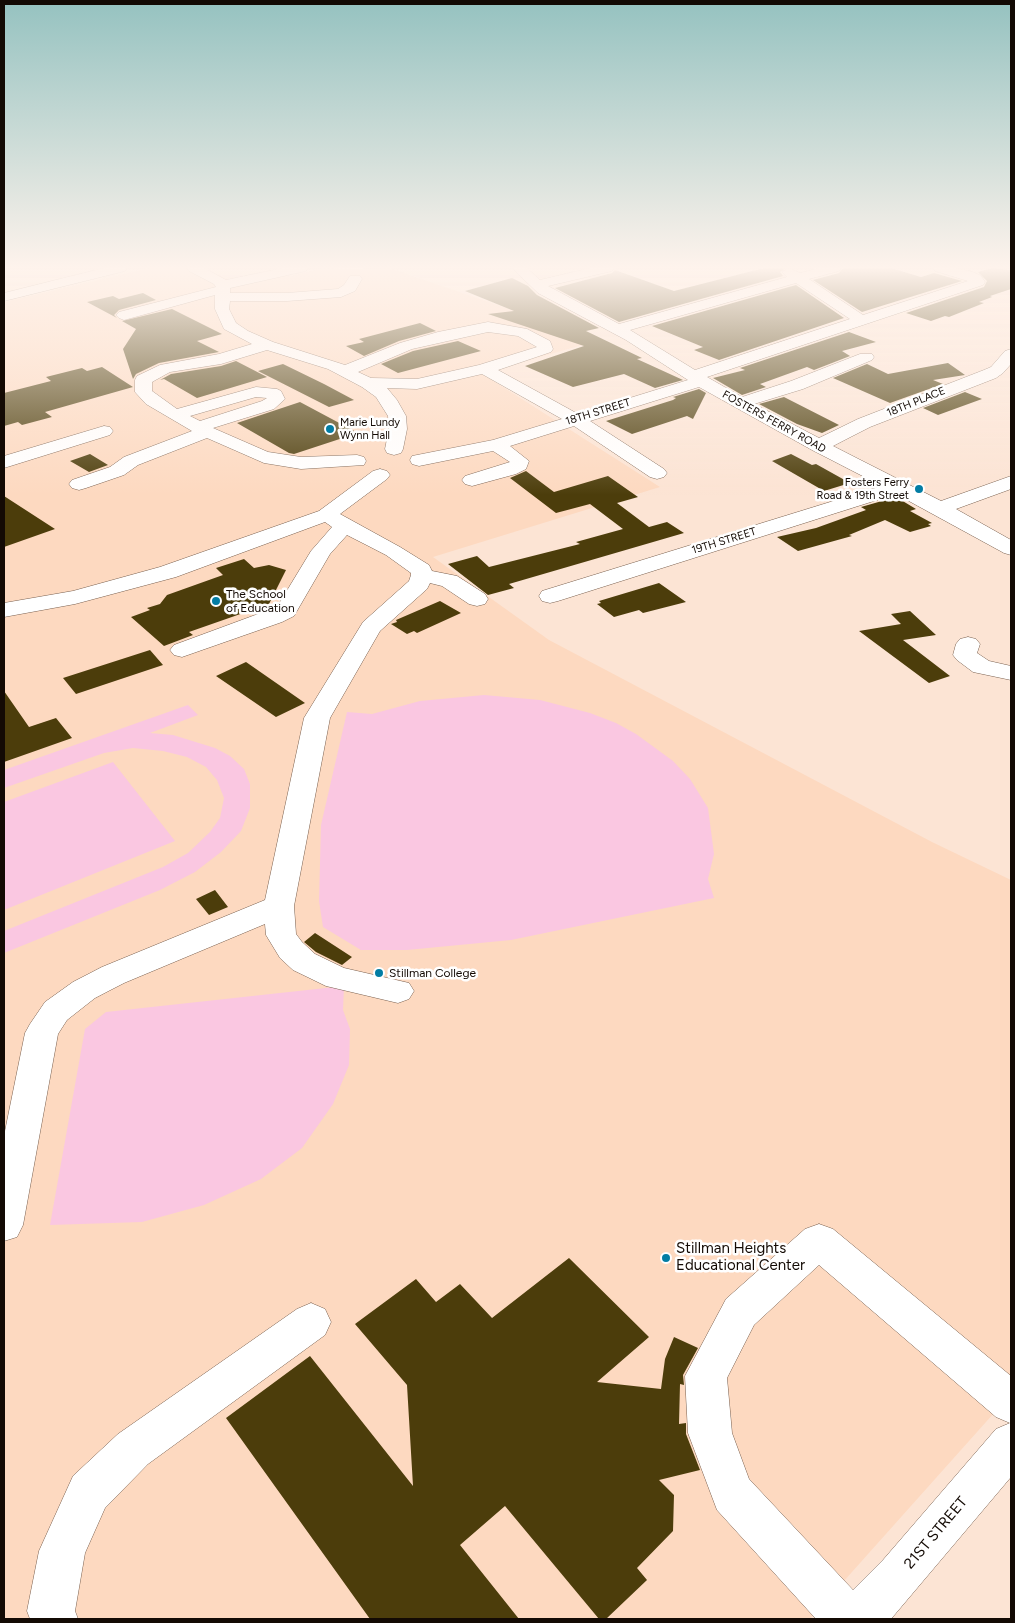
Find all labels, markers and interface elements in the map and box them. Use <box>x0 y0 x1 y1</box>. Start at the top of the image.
street label: 18TH PLACE <box>885 384 947 420</box>
street label: FOSTERS FERRY ROAD <box>720 388 828 456</box>
street label: 18TH STREET <box>564 396 632 428</box>
place label: Marie Lundy Wynn Hall <box>340 416 400 442</box>
marker: Marie Lundy Wynn Hall <box>324 423 336 435</box>
place label: Fosters Ferry Road & 19th Street <box>817 476 909 502</box>
marker: Fosters Ferry Road & 19th Street <box>913 483 925 495</box>
street label: 19TH STREET <box>690 525 758 557</box>
place label: The School of Education <box>226 587 295 615</box>
marker: The School of Education <box>210 595 222 607</box>
place label: Stillman College <box>389 966 476 980</box>
marker: Stillman College <box>373 967 385 979</box>
place label: Stillman Heights Educational Center <box>676 1240 805 1275</box>
marker: Stillman Heights Educational Center <box>660 1252 672 1264</box>
street label: 21ST STREET <box>901 1493 971 1573</box>

